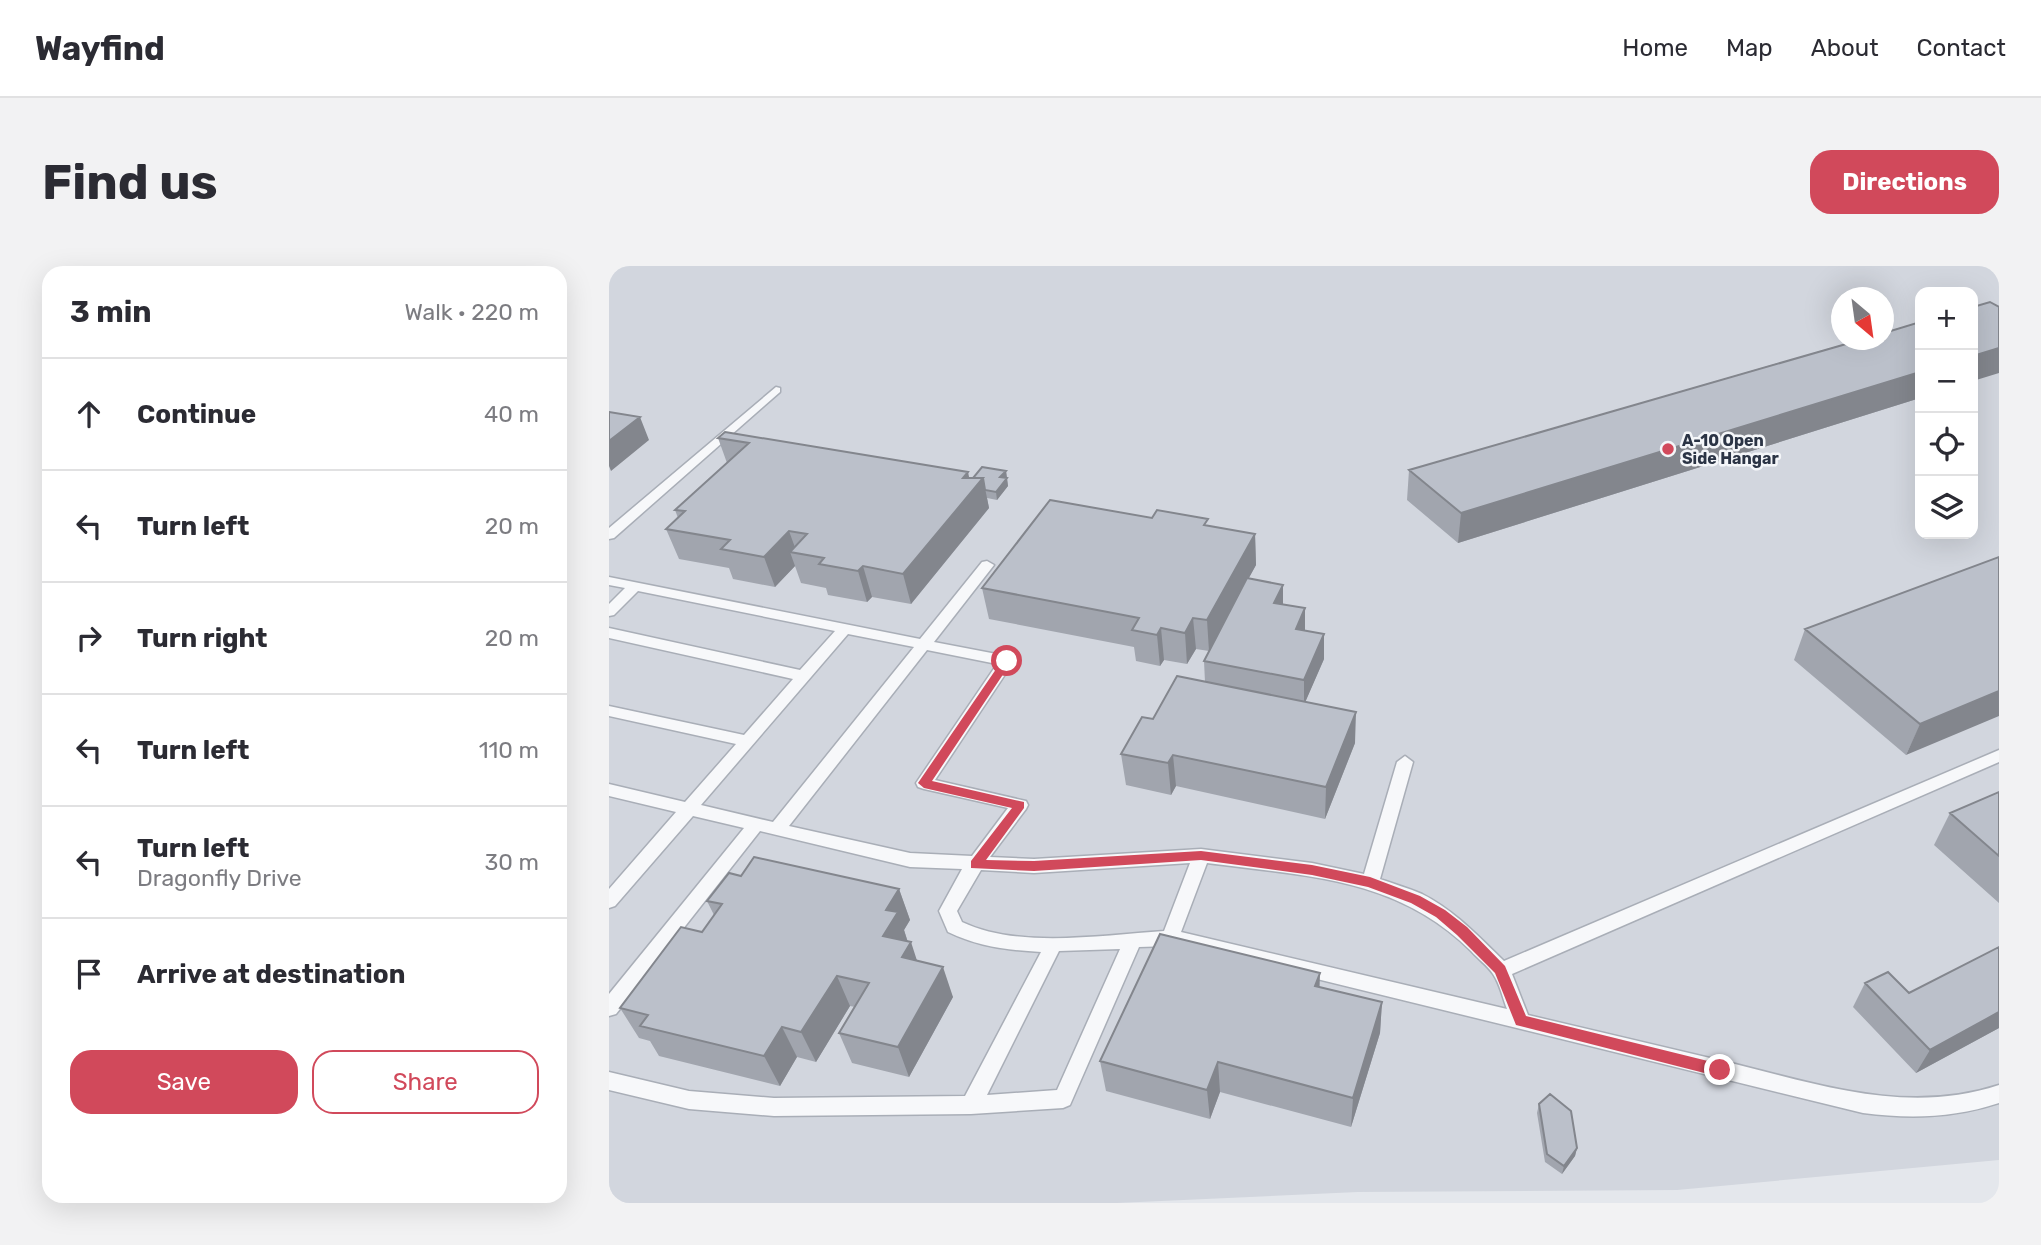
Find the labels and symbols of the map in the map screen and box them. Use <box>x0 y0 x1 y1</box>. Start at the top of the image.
north arrow <box>1831 287 1894 350</box>
place label: A-10 Open Side Hangar <box>1682 431 1779 468</box>
marker: A-10 Open Side Hangar <box>1660 441 1676 457</box>
route start <box>991 645 1022 676</box>
route end <box>1704 1054 1735 1085</box>

